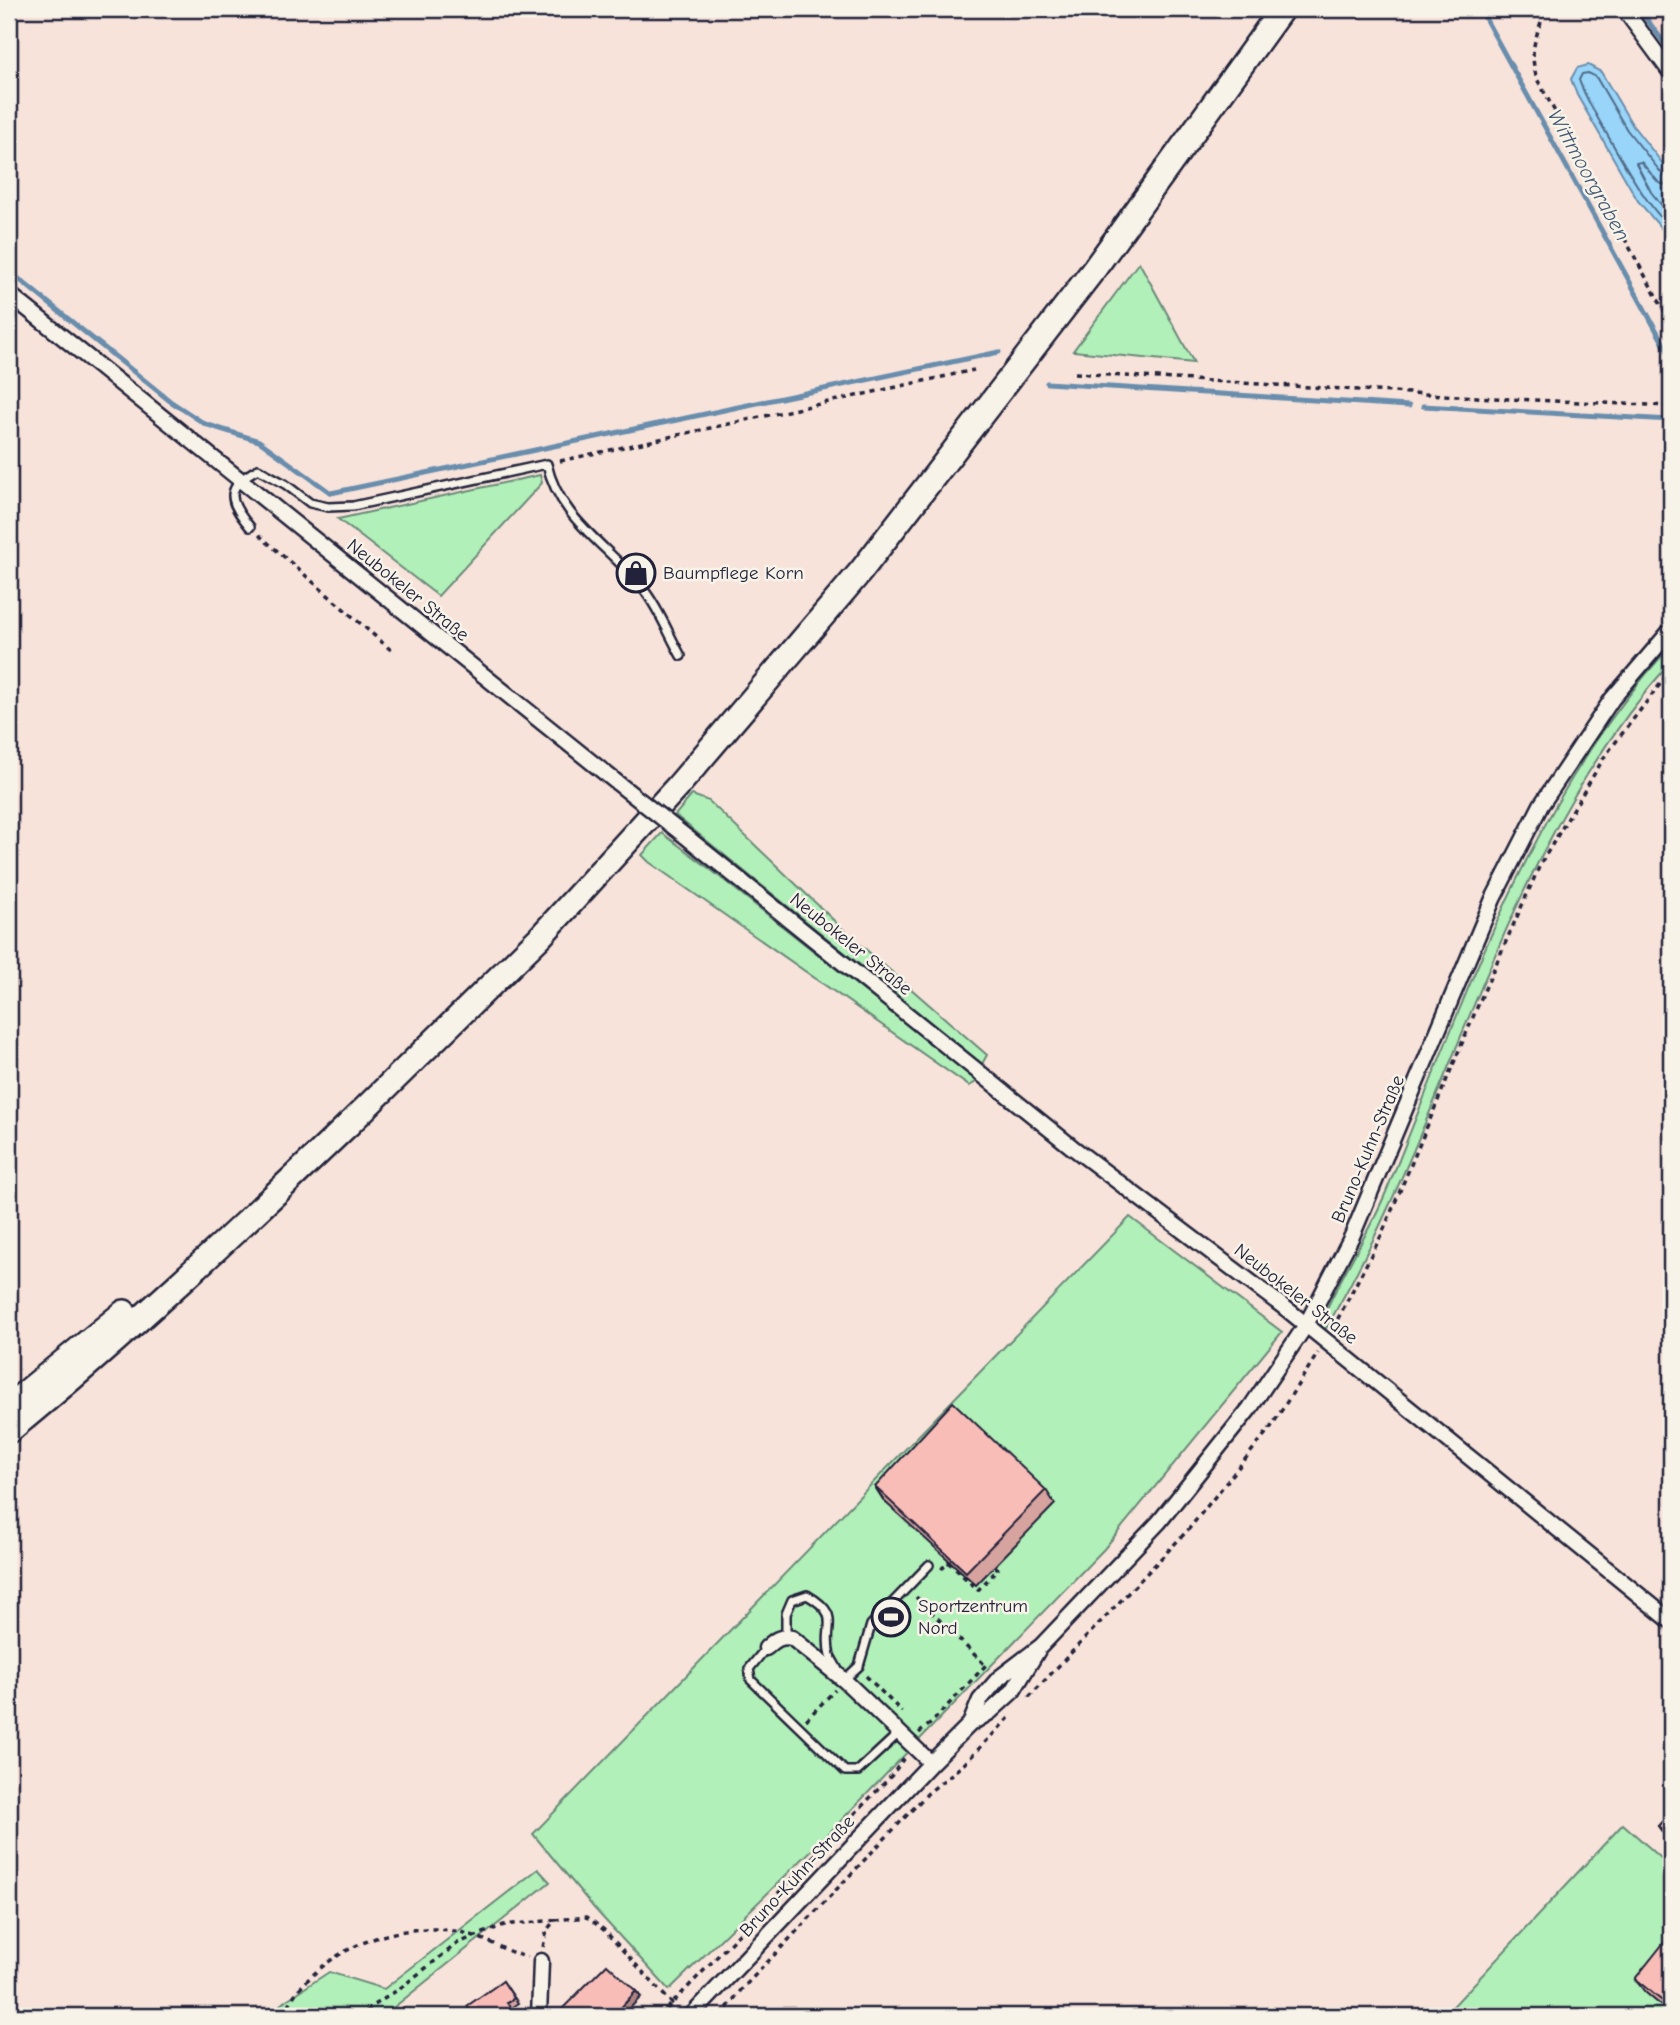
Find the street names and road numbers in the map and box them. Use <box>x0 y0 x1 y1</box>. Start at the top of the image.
street label: Neubokeler Straße <box>343 534 473 646</box>
street label: Neubokeler Straße <box>786 888 916 1000</box>
street label: Bruno-Kuhn-Straße <box>1327 1072 1409 1226</box>
street label: Neubokeler Straße <box>1230 1239 1362 1349</box>
street label: Bruno-Kuhn-Straße <box>735 1811 859 1941</box>

